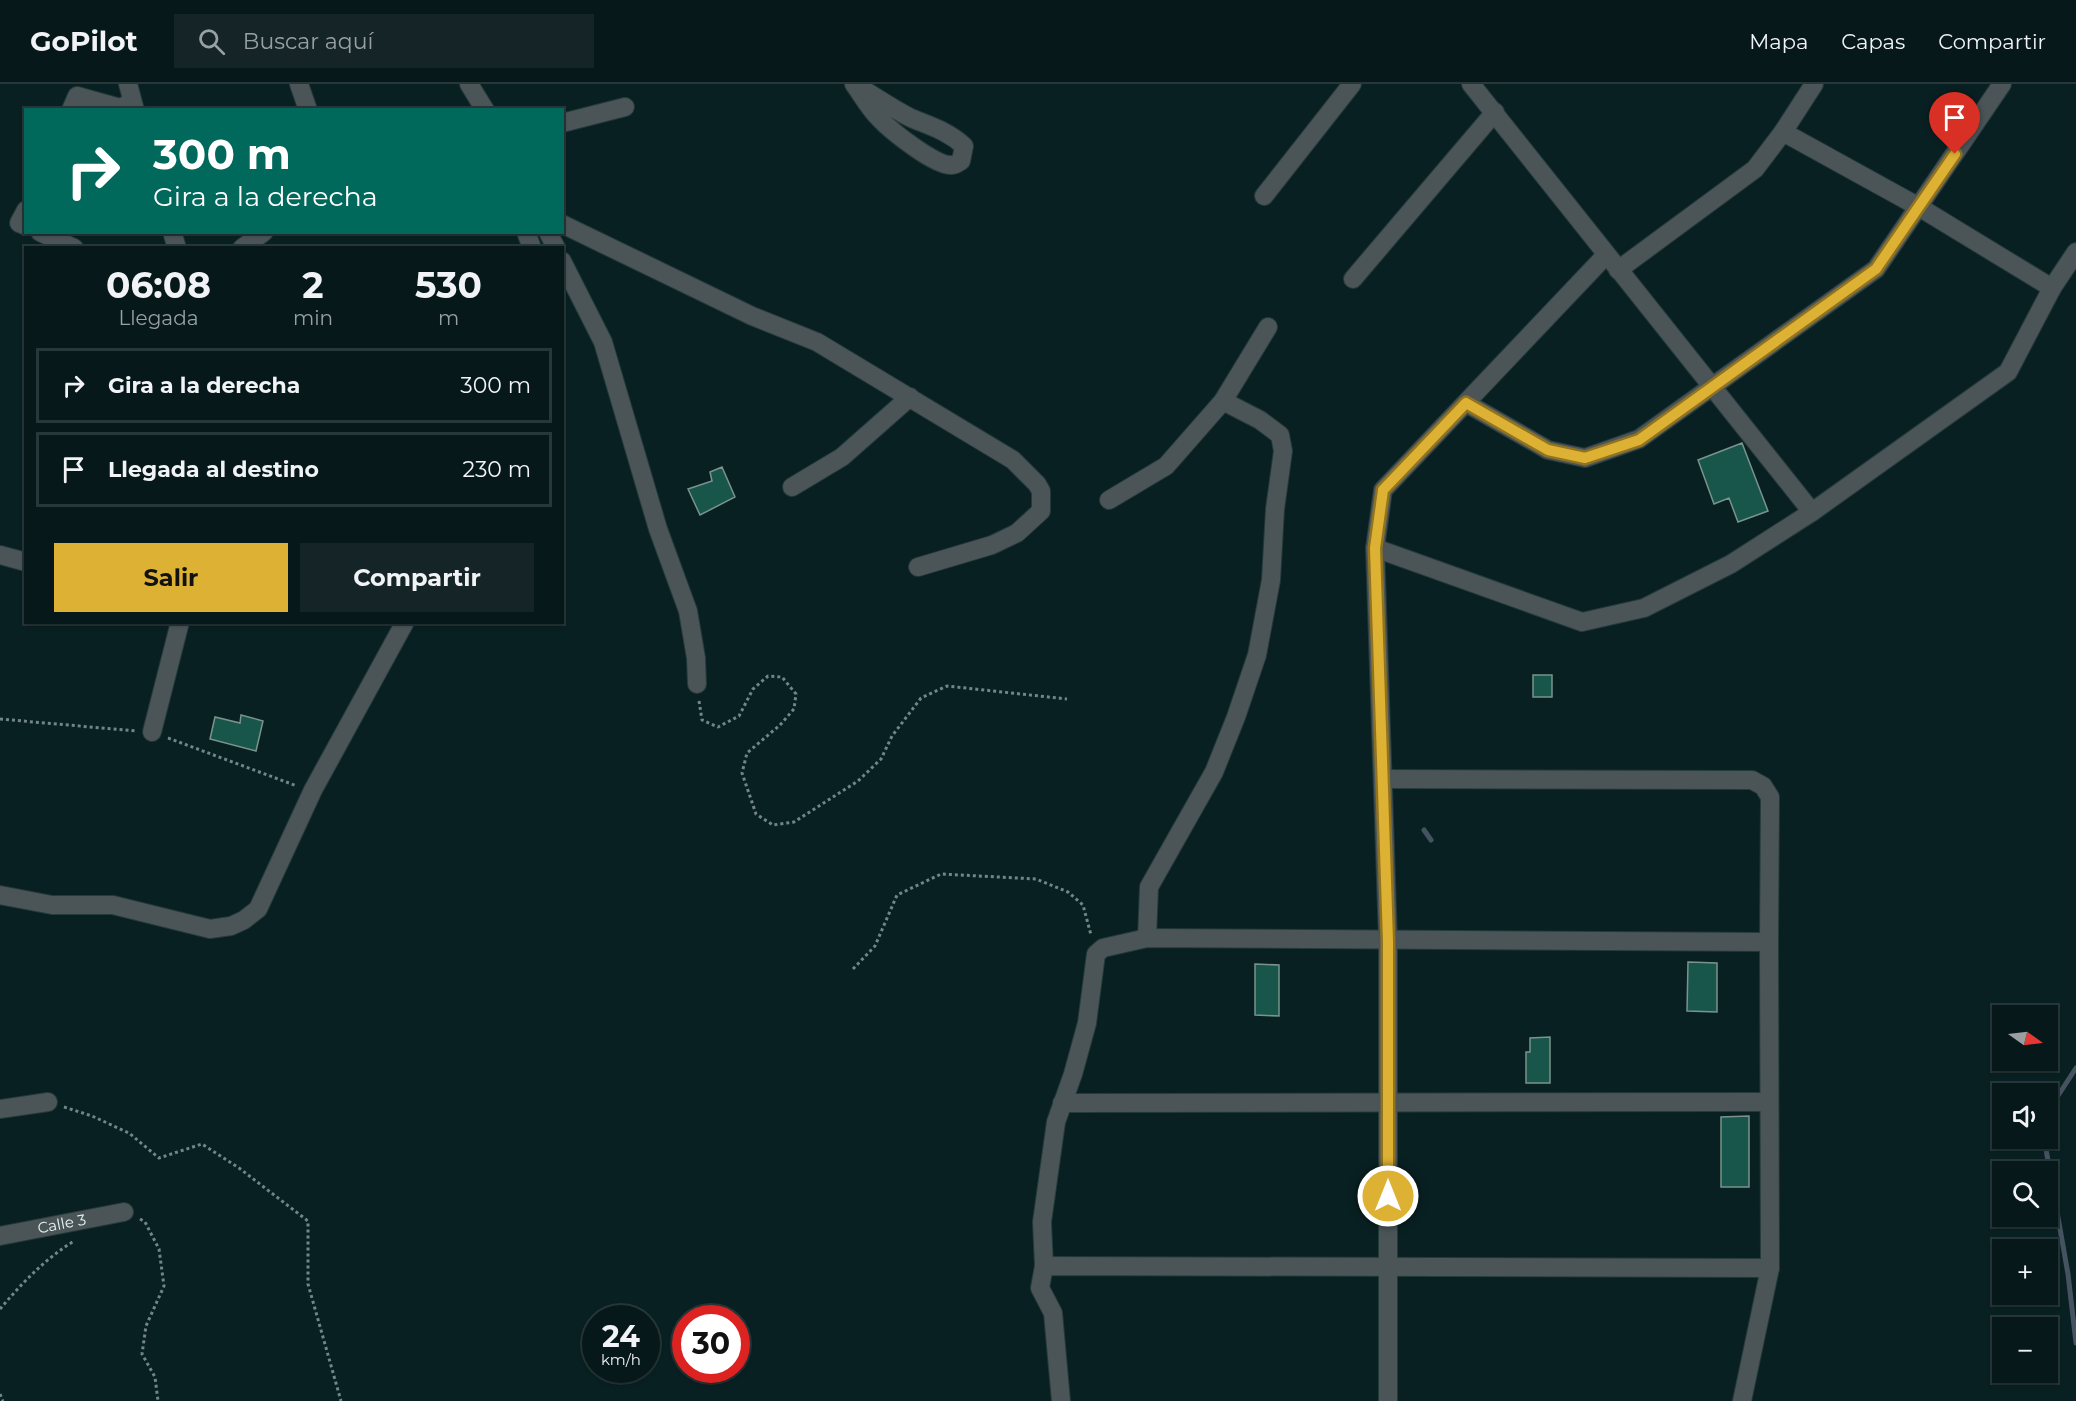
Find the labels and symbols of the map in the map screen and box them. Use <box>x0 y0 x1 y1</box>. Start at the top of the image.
pin <box>1929 92 1980 154</box>
north arrow <box>1992 1005 2058 1071</box>
position arrow <box>1356 1164 1420 1228</box>
street label: Calle 3 <box>36 1210 88 1238</box>
speed limit sign: 30 <box>672 1305 750 1383</box>

